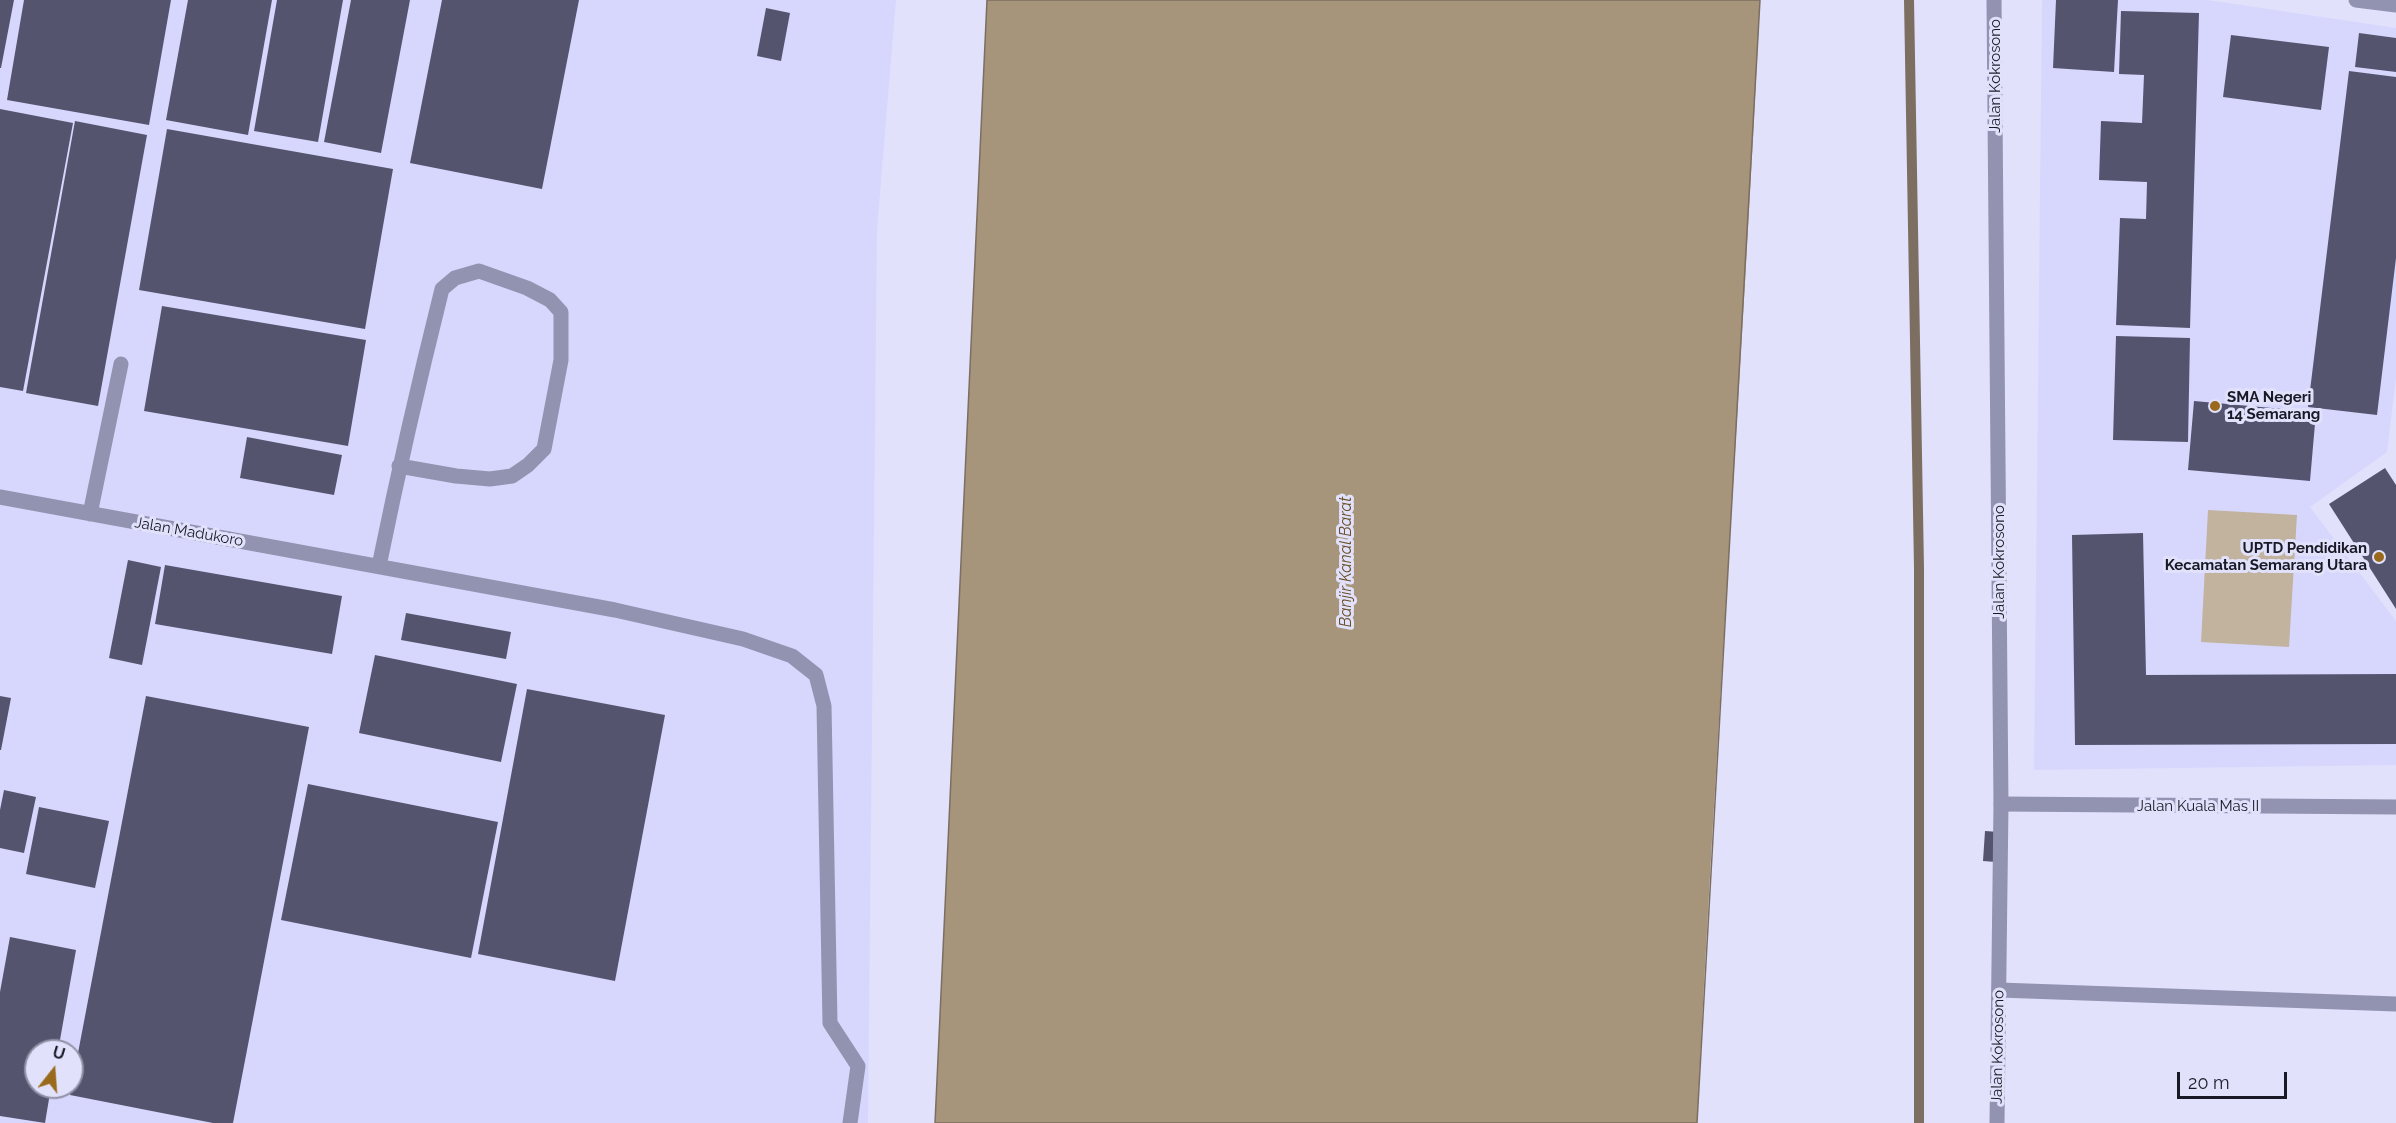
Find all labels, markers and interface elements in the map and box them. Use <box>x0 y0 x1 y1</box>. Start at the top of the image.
street label: Jalan Kokrosono <box>1986 19 2004 133</box>
place label: SMA Negeri 14 Semarang <box>2227 388 2320 423</box>
marker: SMA Negeri 14 Semarang <box>2208 399 2222 413</box>
water label: Banjir Kanal Barat <box>1336 497 1356 627</box>
street label: Jalan Kokrosono <box>1990 505 2008 619</box>
street label: Jalan Madukoro <box>133 514 245 550</box>
place label: UPTD Pendidikan Kecamatan Semarang Utara <box>2165 539 2367 574</box>
marker: UPTD Pendidikan Kecamatan Semarang Utara <box>2372 550 2386 564</box>
street label: Jalan Kuala Mas II <box>2137 797 2259 815</box>
street label: Jalan Kokrosono <box>1988 990 2008 1104</box>
north arrow <box>24 1039 84 1099</box>
text: U <box>50 1042 67 1064</box>
scale bar <box>2180 1060 2290 1098</box>
text: 20 m <box>2188 1072 2230 1093</box>

